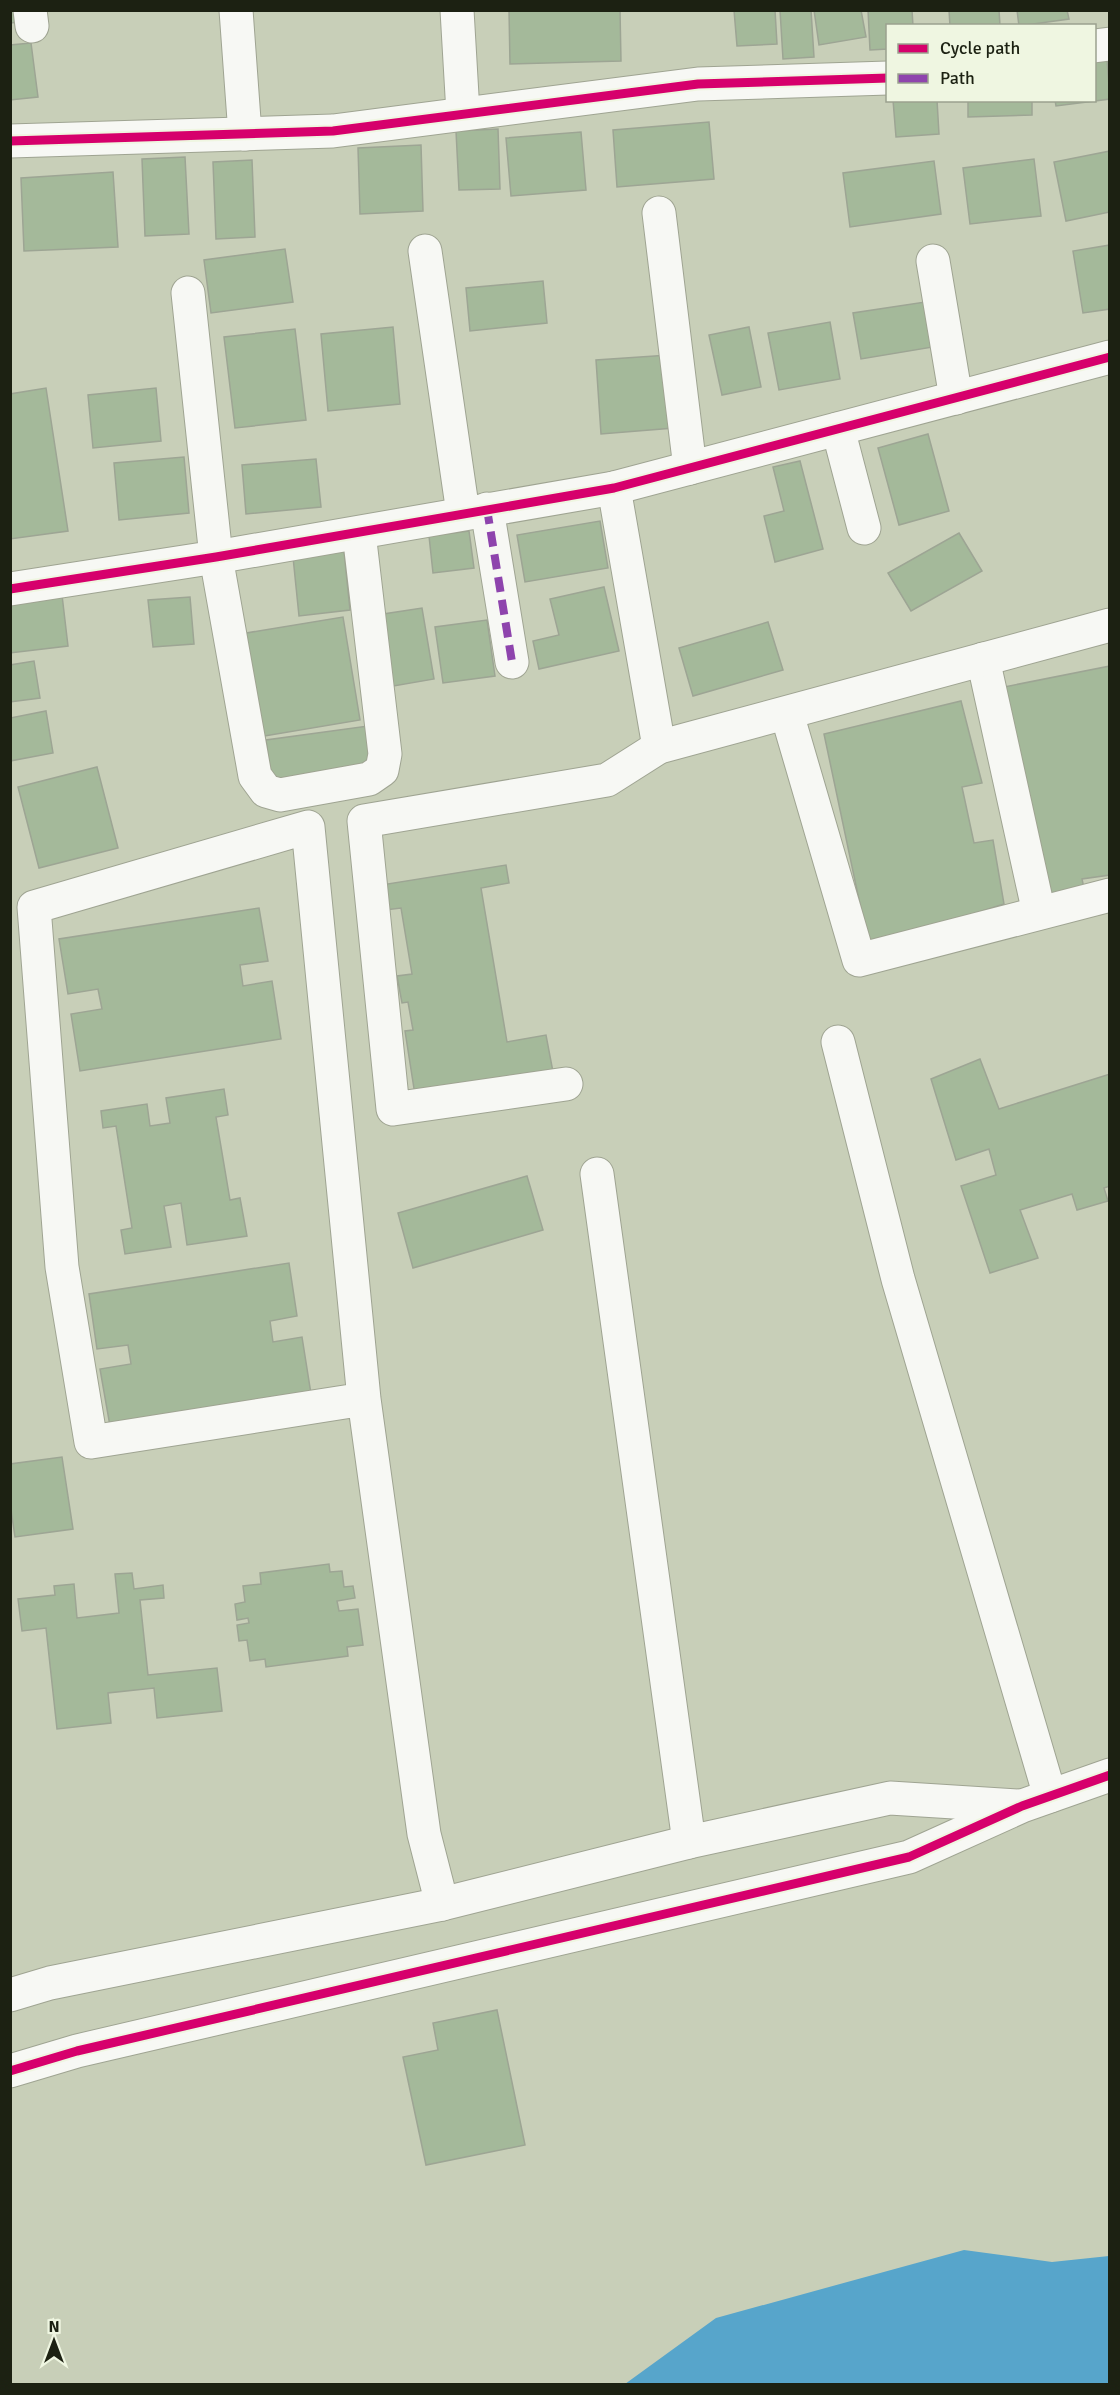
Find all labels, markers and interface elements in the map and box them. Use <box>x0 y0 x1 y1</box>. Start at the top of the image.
legend <box>886 24 1096 102</box>
text: Cycle path <box>940 37 1020 59</box>
text: Path <box>940 67 975 89</box>
north arrow <box>24 2311 84 2371</box>
text: N <box>48 2317 60 2337</box>

